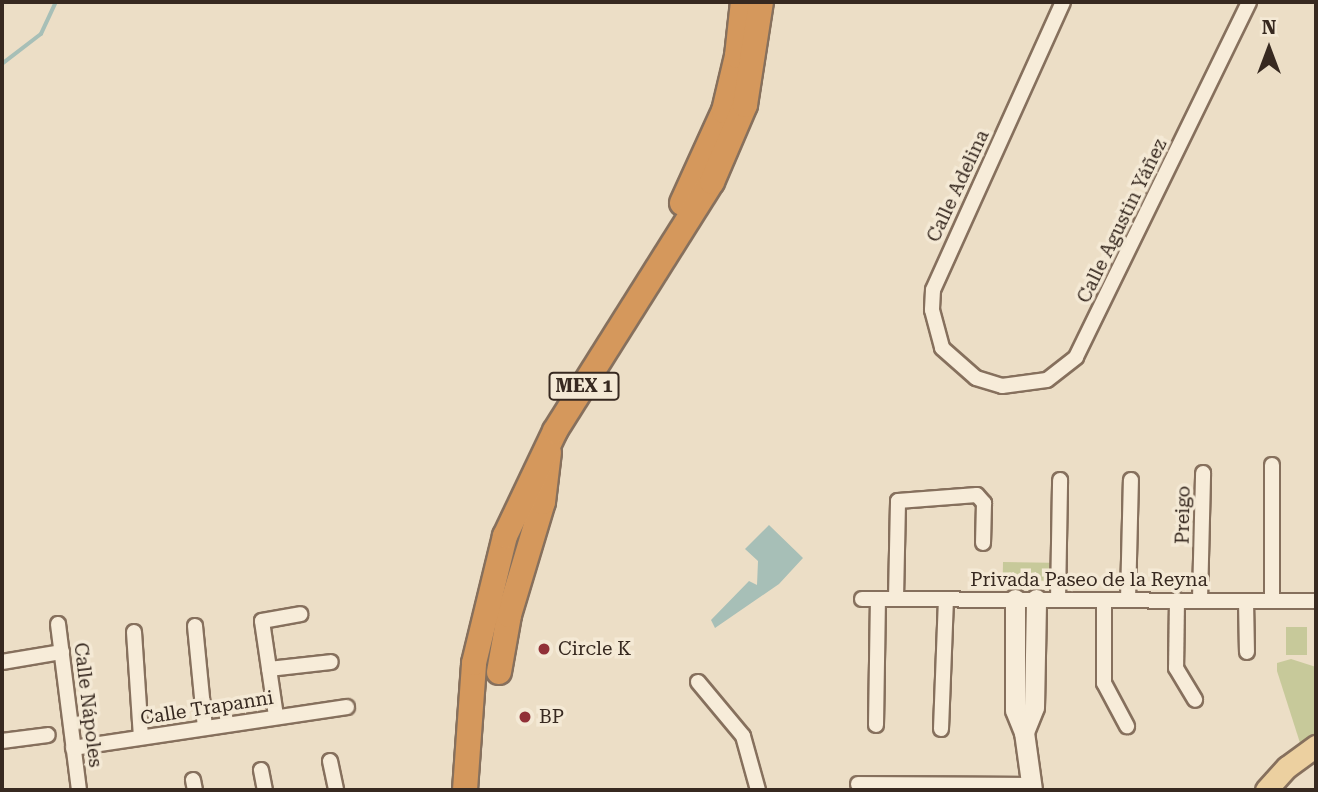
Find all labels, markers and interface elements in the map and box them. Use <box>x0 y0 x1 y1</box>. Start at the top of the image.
north arrow <box>1234 14 1304 84</box>
text: N <box>1262 16 1276 39</box>
street label: Calle Adelina <box>922 126 994 246</box>
street label: Calle Agustin Yáñez <box>1072 135 1172 307</box>
road number: MEX 1 <box>547 372 621 400</box>
street label: Preigo <box>1171 486 1195 544</box>
street label: Privada Paseo de la Reyna <box>970 569 1208 591</box>
place label: Circle K <box>558 638 631 660</box>
street label: Calle Nápoles <box>69 641 107 769</box>
marker: Circle K <box>536 641 552 657</box>
street label: Calle Trapanni <box>139 686 275 730</box>
place label: BP <box>539 706 564 728</box>
marker: BP <box>517 709 533 725</box>

